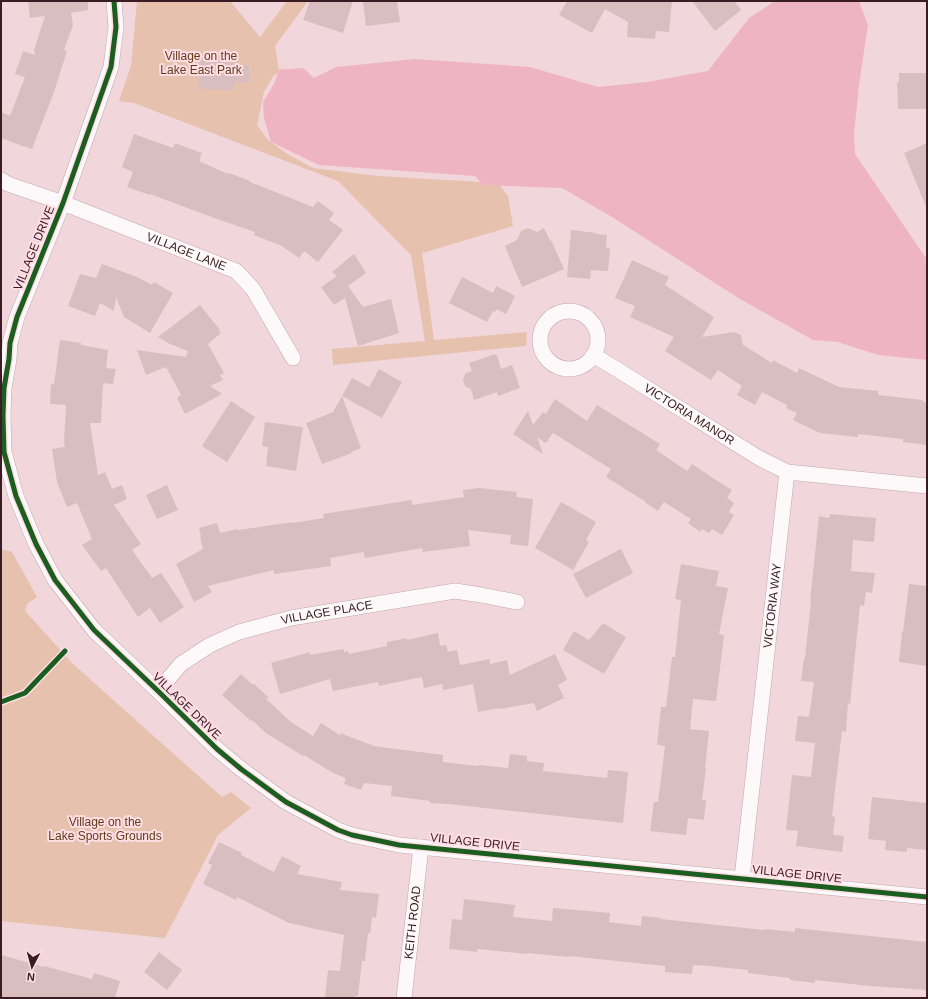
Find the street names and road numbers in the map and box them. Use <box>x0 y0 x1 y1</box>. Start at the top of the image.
street label: VILLAGE DRIVE <box>11 204 57 292</box>
street label: VILLAGE LANE <box>145 230 229 274</box>
street label: VICTORIA MANOR <box>641 381 737 448</box>
street label: VICTORIA WAY <box>761 563 784 649</box>
street label: VILLAGE PLACE <box>279 598 374 627</box>
street label: VILLAGE DRIVE <box>150 670 224 742</box>
street label: VILLAGE DRIVE <box>429 830 521 854</box>
street label: VILLAGE DRIVE <box>751 862 843 886</box>
street label: KEITH ROAD <box>401 885 424 960</box>

